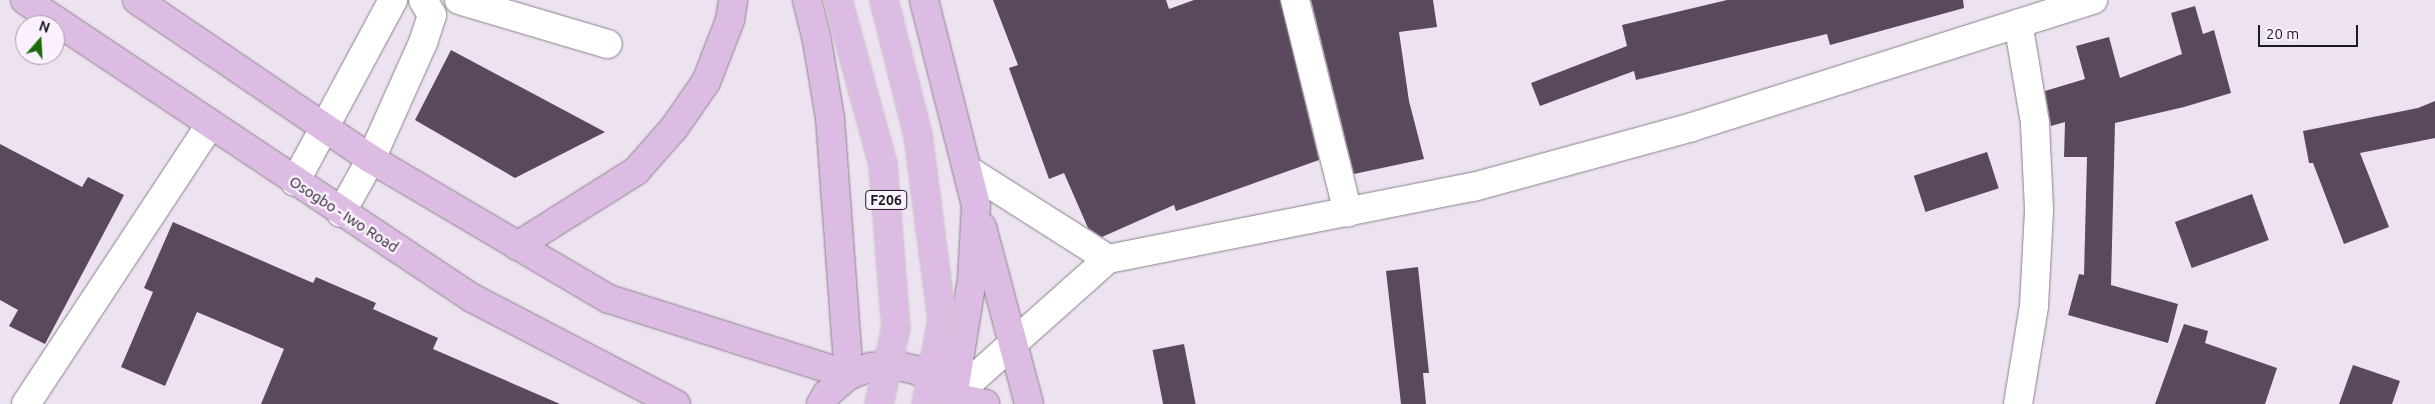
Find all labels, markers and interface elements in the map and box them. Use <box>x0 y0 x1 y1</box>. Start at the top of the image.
north arrow <box>15 15 65 65</box>
scale bar <box>2260 15 2360 47</box>
text: N <box>37 17 52 36</box>
text: 20 m <box>2266 25 2299 42</box>
street label: Osogbo - Iwo Road <box>286 172 402 256</box>
road number: F206 <box>865 188 907 212</box>

